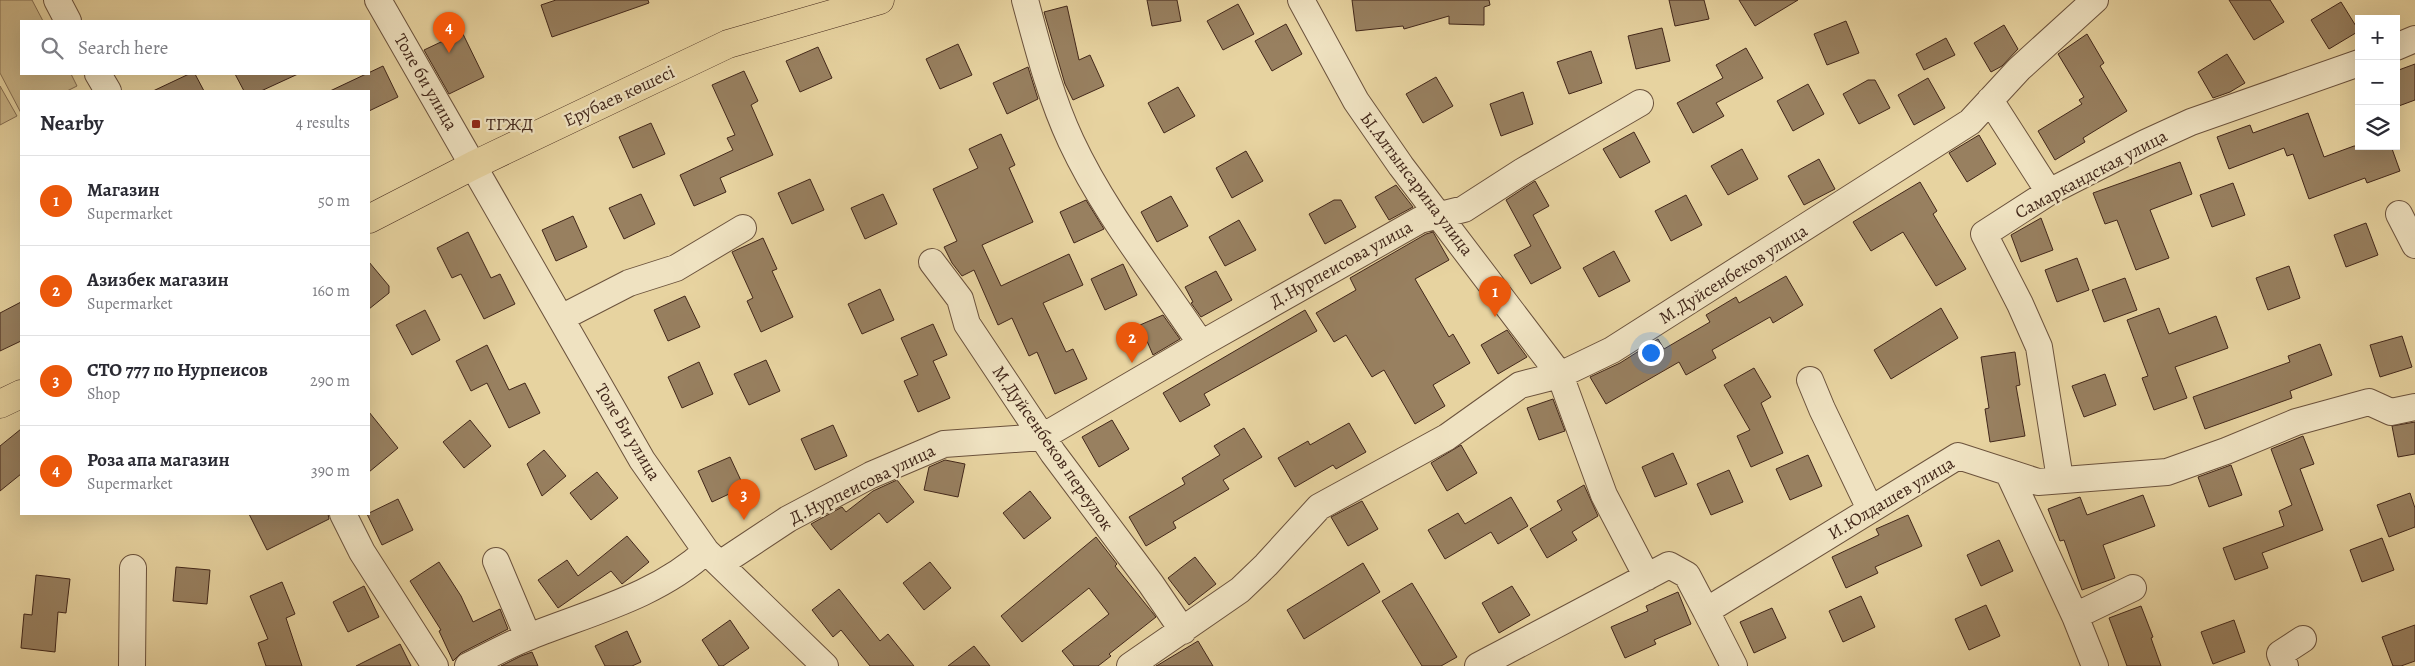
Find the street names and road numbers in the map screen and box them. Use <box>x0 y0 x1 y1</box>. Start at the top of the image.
street label: Толе би улица <box>389 29 464 135</box>
street label: Ерубаев көшесі <box>560 60 678 132</box>
street label: Ы.Алтынсарина улица <box>1355 107 1479 261</box>
street label: Самаркандская улица <box>2011 123 2172 224</box>
street label: Д.Нурпеисова улица <box>1265 214 1417 313</box>
street label: М.Дуйсенбеков улица <box>1654 218 1812 329</box>
street label: М.Дуйсенбеков переулок <box>987 361 1119 535</box>
street label: Толе Би улица <box>590 379 667 486</box>
street label: Д.Нурпеисова улица <box>785 438 940 530</box>
street label: И.Юлдашев улица <box>1823 450 1959 545</box>

